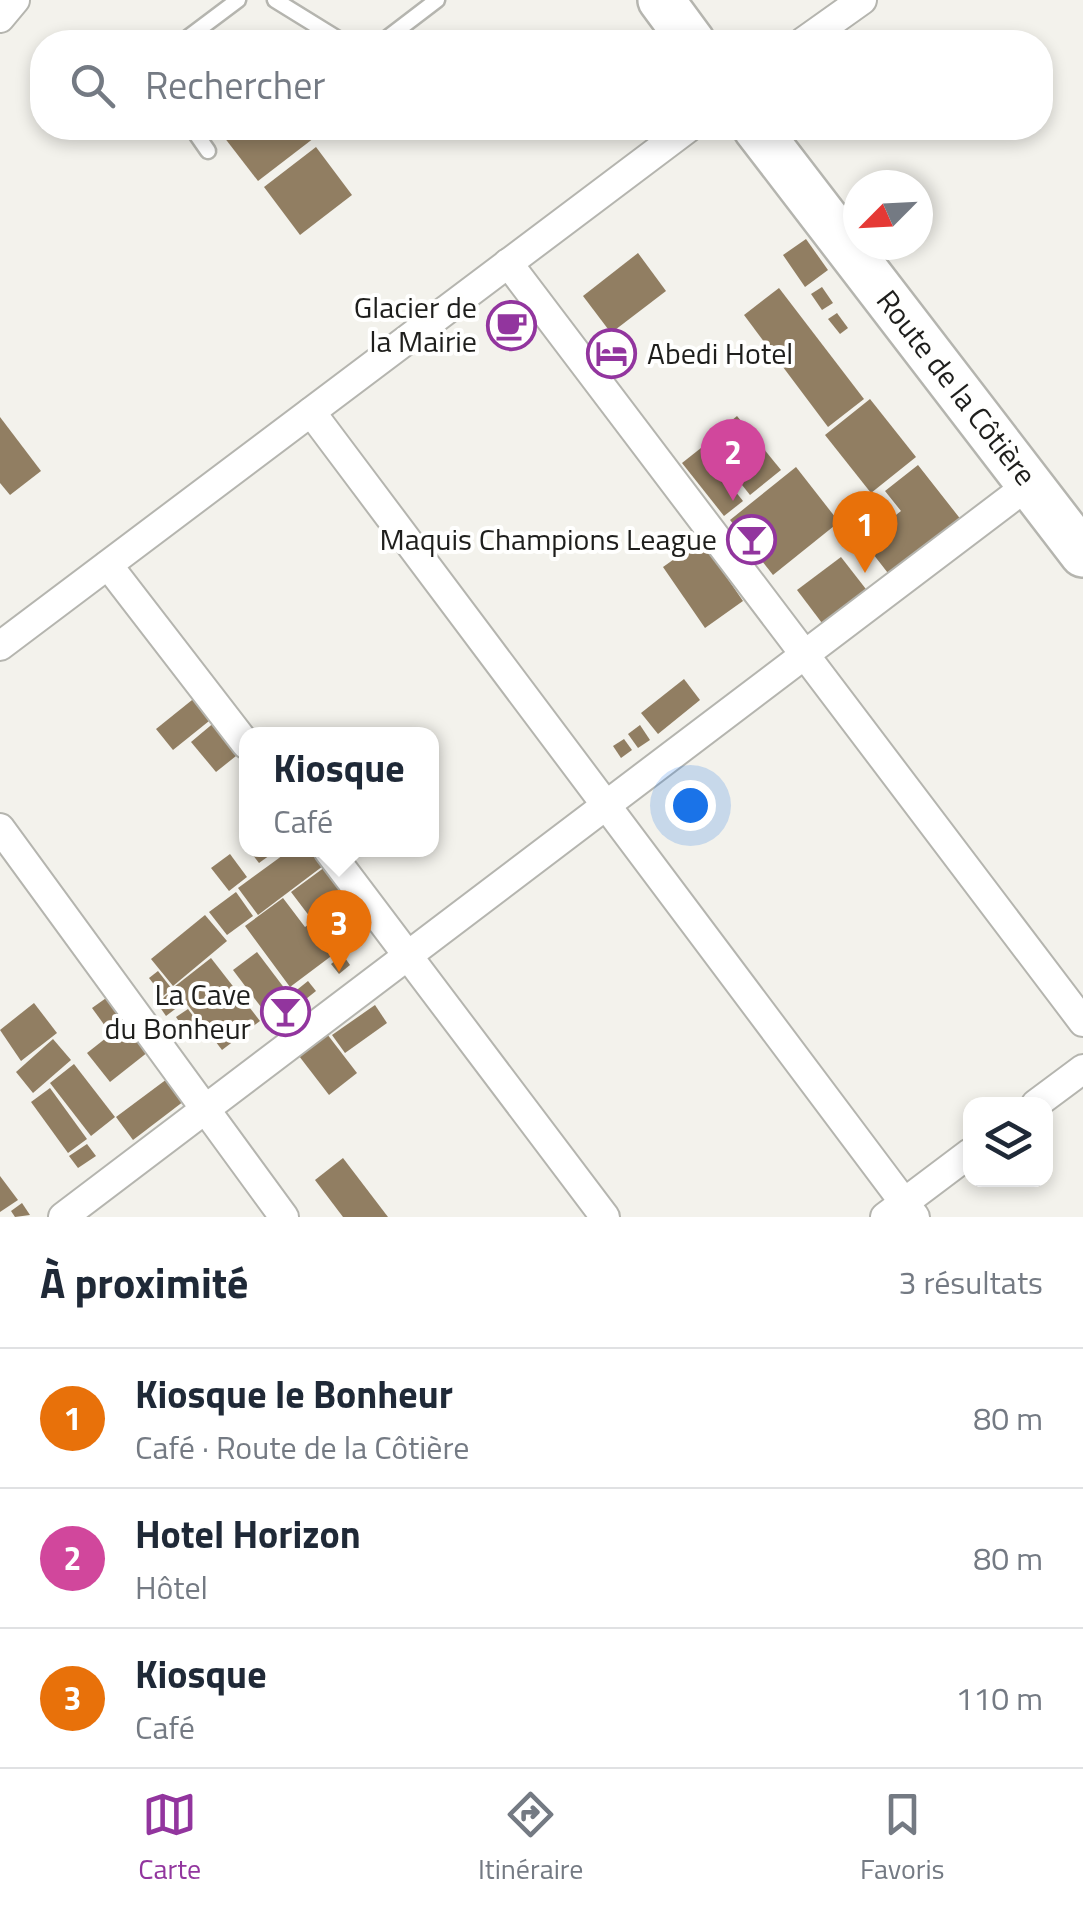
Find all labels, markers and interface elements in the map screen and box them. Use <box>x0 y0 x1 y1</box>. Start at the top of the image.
search box <box>30 30 1053 140</box>
text: Rechercher <box>145 56 326 114</box>
icon: search <box>65 58 120 113</box>
north arrow <box>843 170 933 260</box>
street label: Route de la Côtière <box>866 280 1048 495</box>
place label: Glacier de la Mairie <box>354 284 477 364</box>
cafe icon: Glacier de la Mairie <box>486 299 538 351</box>
hotel icon: Abedi Hotel <box>586 328 638 380</box>
place label: Abedi Hotel <box>647 330 793 376</box>
pin: 2 <box>700 418 766 501</box>
pin: 1 <box>832 490 898 573</box>
bar icon: Maquis Champions League <box>726 514 778 566</box>
place label: Maquis Champions League <box>380 516 717 562</box>
popup <box>239 727 439 857</box>
text: Kiosque <box>273 739 405 797</box>
your location <box>665 780 716 831</box>
text: Café <box>273 797 333 845</box>
pin: 3 <box>306 890 372 972</box>
place label: La Cave du Bonheur <box>105 971 251 1051</box>
bar icon: La Cave du Bonheur <box>260 986 312 1038</box>
map controls <box>963 1097 1053 1187</box>
button: layers <box>963 1097 1053 1187</box>
text: À proximité <box>40 1250 248 1314</box>
text: 3 résultats <box>898 1258 1043 1306</box>
text: Kiosque le Bonheur <box>135 1365 453 1423</box>
text: 1 <box>64 1394 81 1442</box>
text: 80 m <box>973 1394 1043 1442</box>
text: Café · Route de la Côtière <box>135 1423 469 1471</box>
text: Hotel Horizon <box>135 1505 361 1563</box>
text: 2 <box>64 1534 81 1582</box>
text: 80 m <box>973 1534 1043 1582</box>
text: Hôtel <box>135 1563 208 1611</box>
text: Kiosque <box>135 1645 267 1703</box>
text: 3 <box>64 1674 81 1722</box>
text: 110 m <box>955 1674 1043 1722</box>
text: Café <box>135 1703 195 1751</box>
tab: Carte <box>138 1787 201 1890</box>
tab: Itinéraire <box>478 1787 583 1890</box>
tab: Favoris <box>860 1787 945 1890</box>

